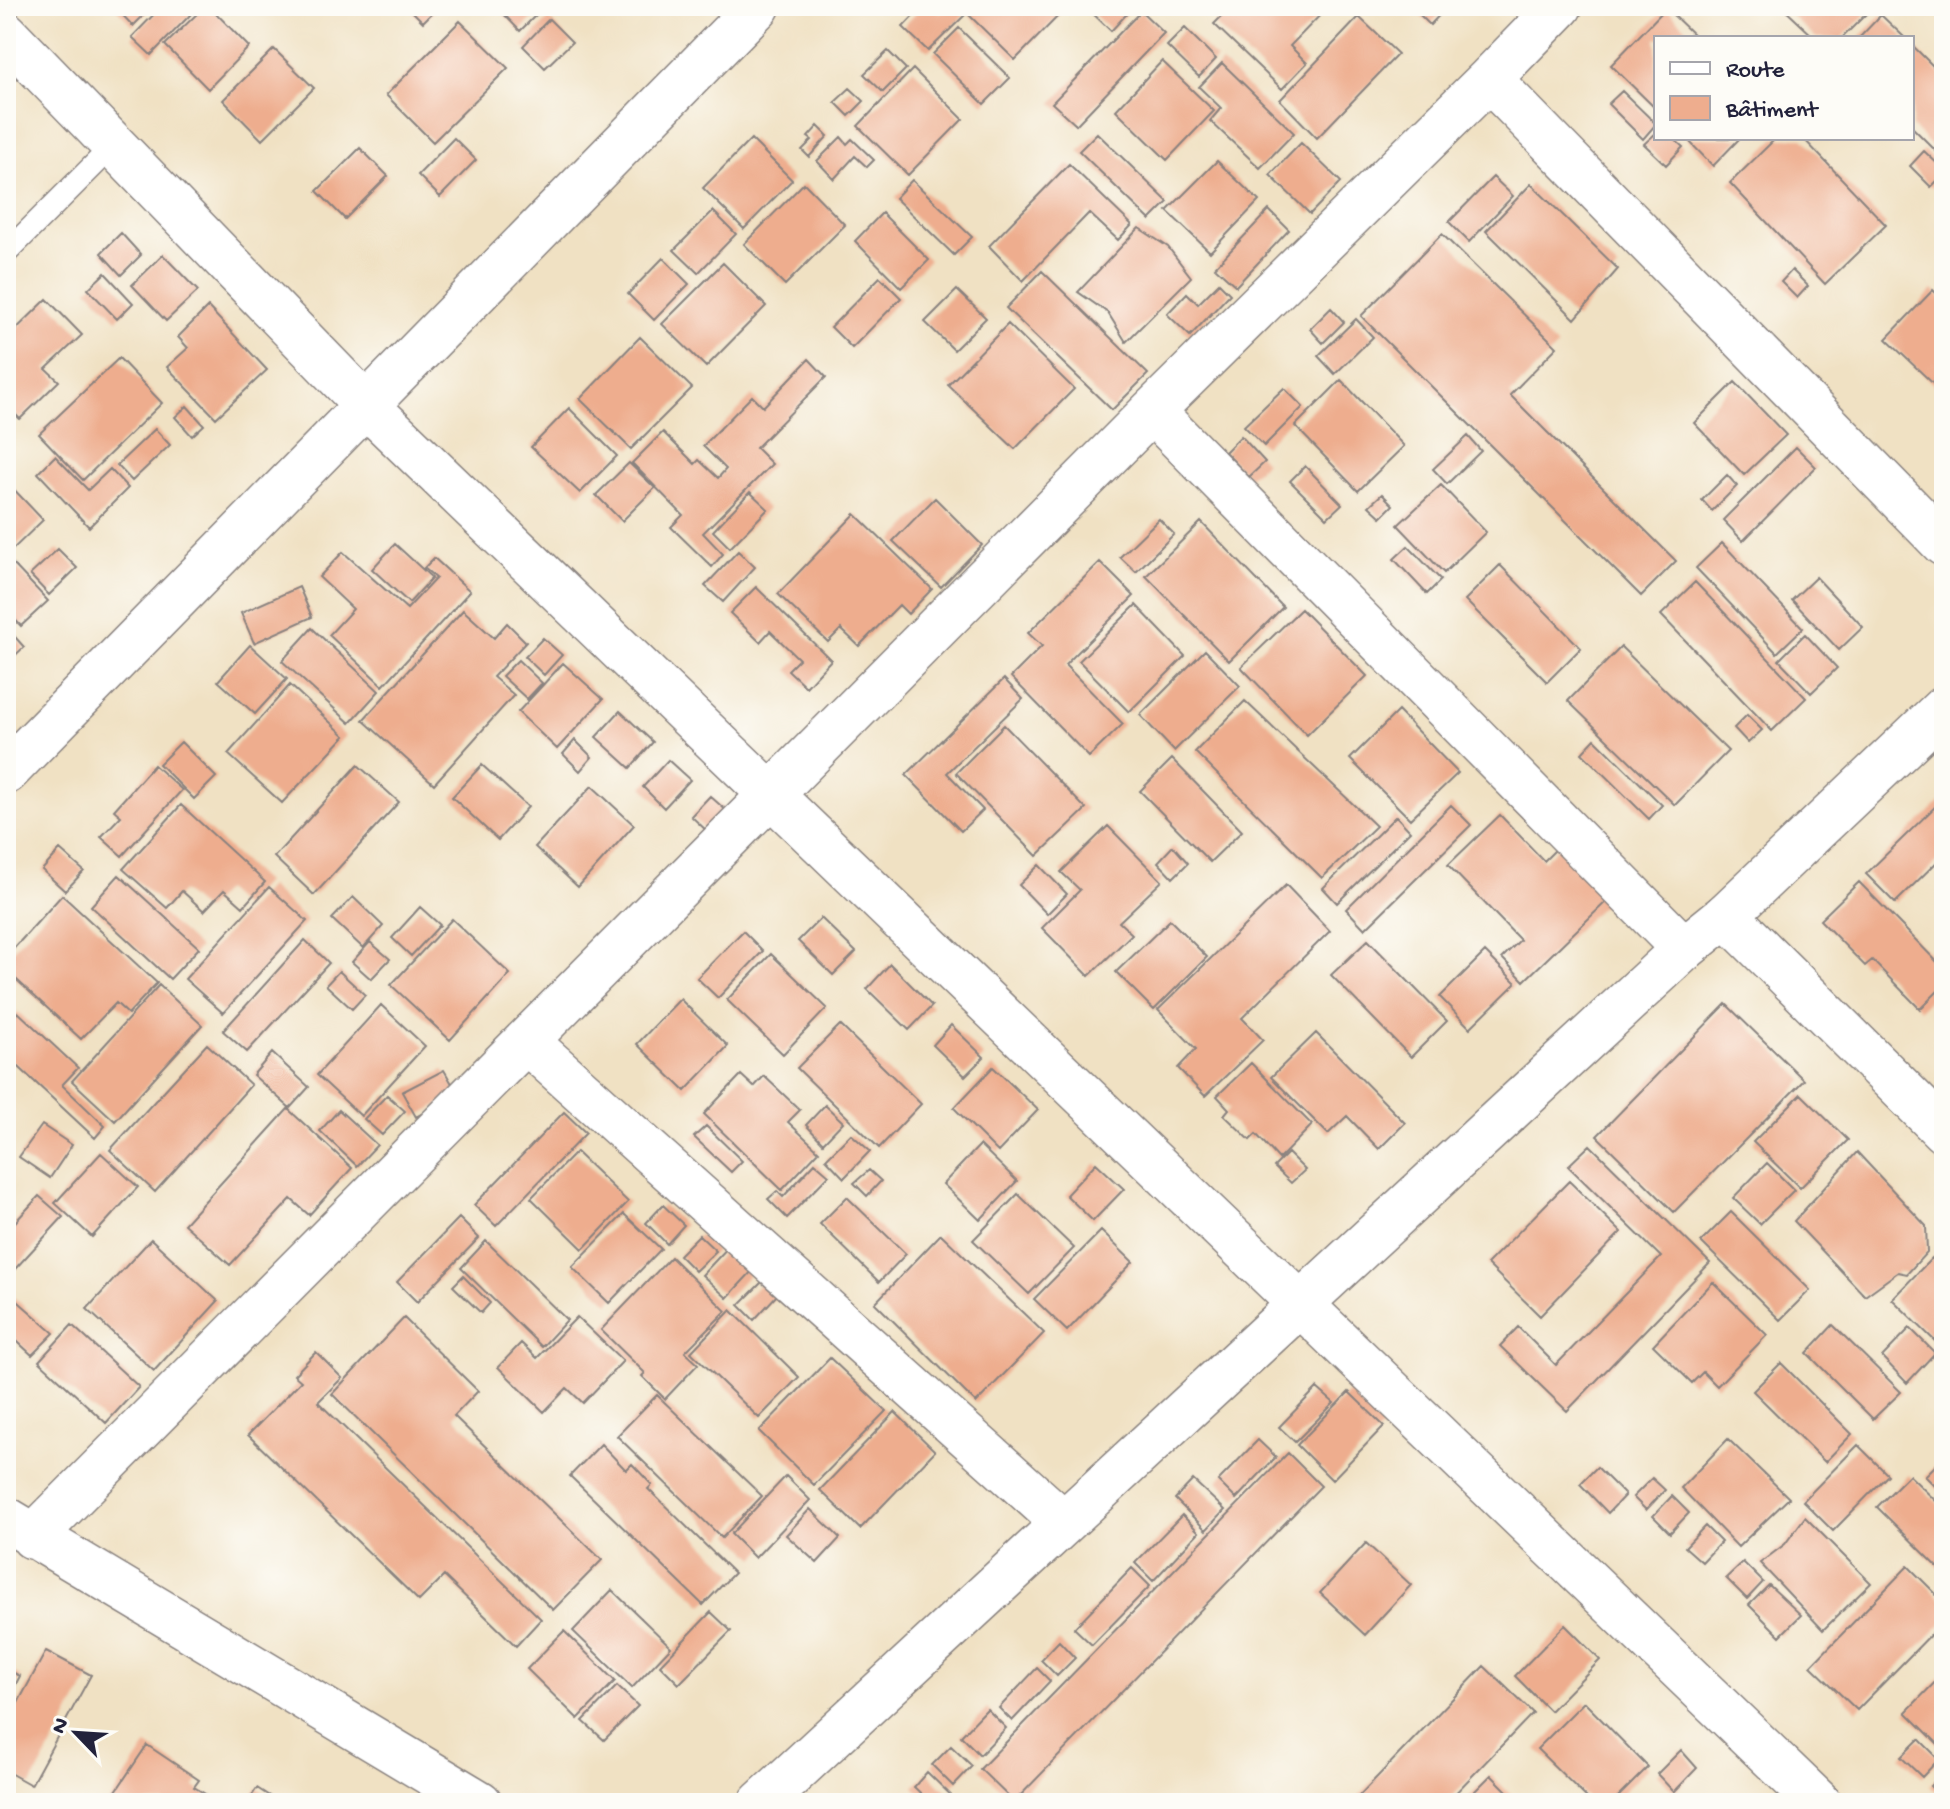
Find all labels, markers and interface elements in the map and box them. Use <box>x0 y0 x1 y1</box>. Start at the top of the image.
legend <box>1654 36 1914 140</box>
text: Route <box>1726 57 1785 86</box>
text: Bâtiment <box>1725 97 1819 126</box>
north arrow <box>36 1693 116 1773</box>
text: N <box>47 1714 76 1738</box>

